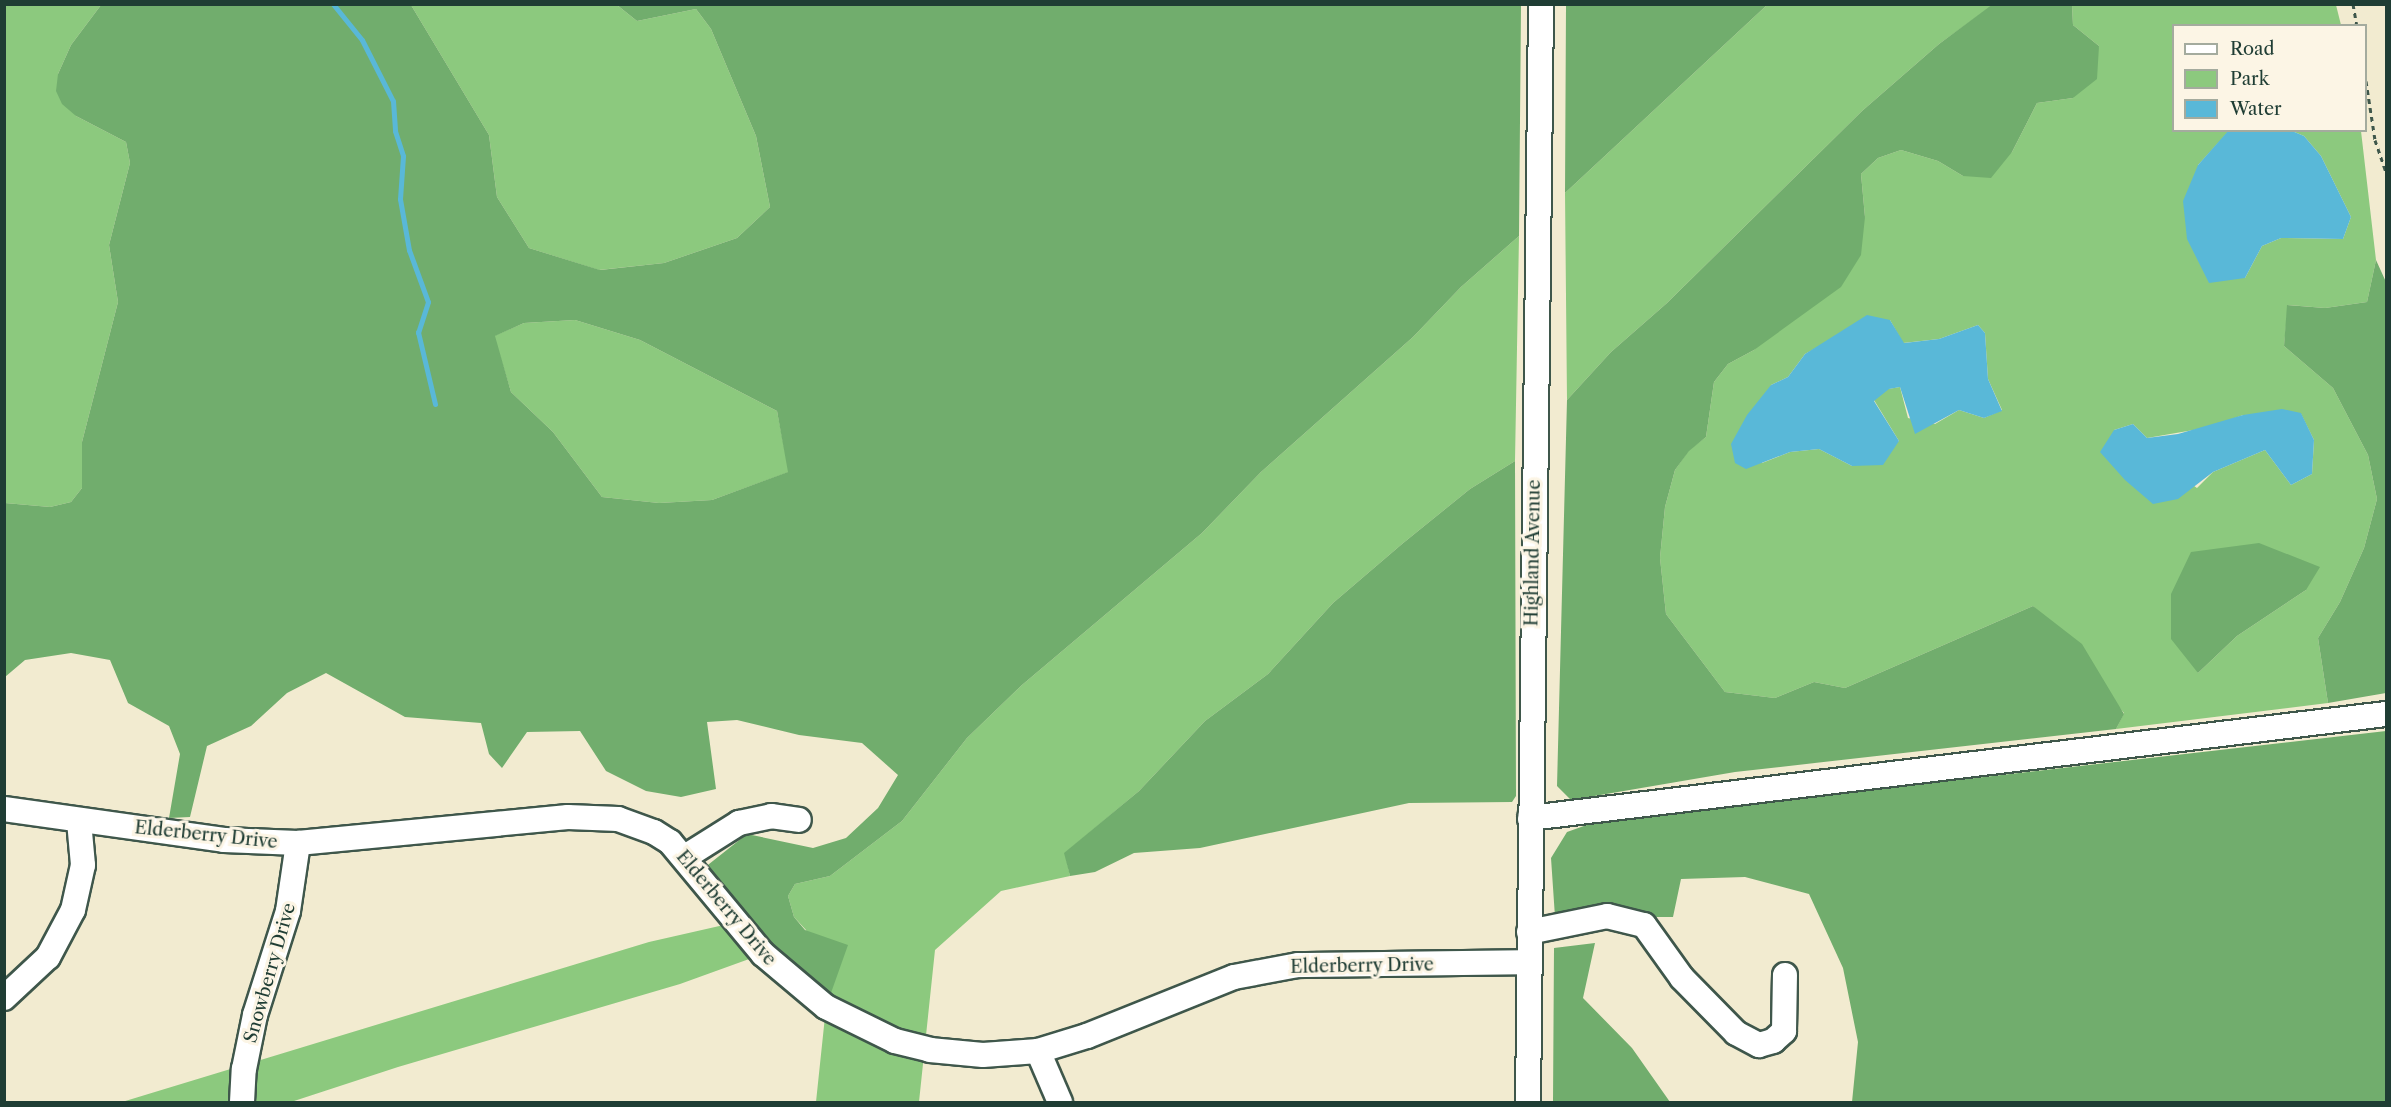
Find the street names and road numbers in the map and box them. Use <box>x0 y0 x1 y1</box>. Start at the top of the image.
street label: Highland Avenue <box>1521 479 1545 627</box>
street label: Elderberry Drive <box>133 817 279 853</box>
street label: Elderberry Drive <box>671 846 781 970</box>
street label: Snowberry Drive <box>240 900 300 1046</box>
street label: Elderberry Drive <box>1290 954 1434 978</box>

